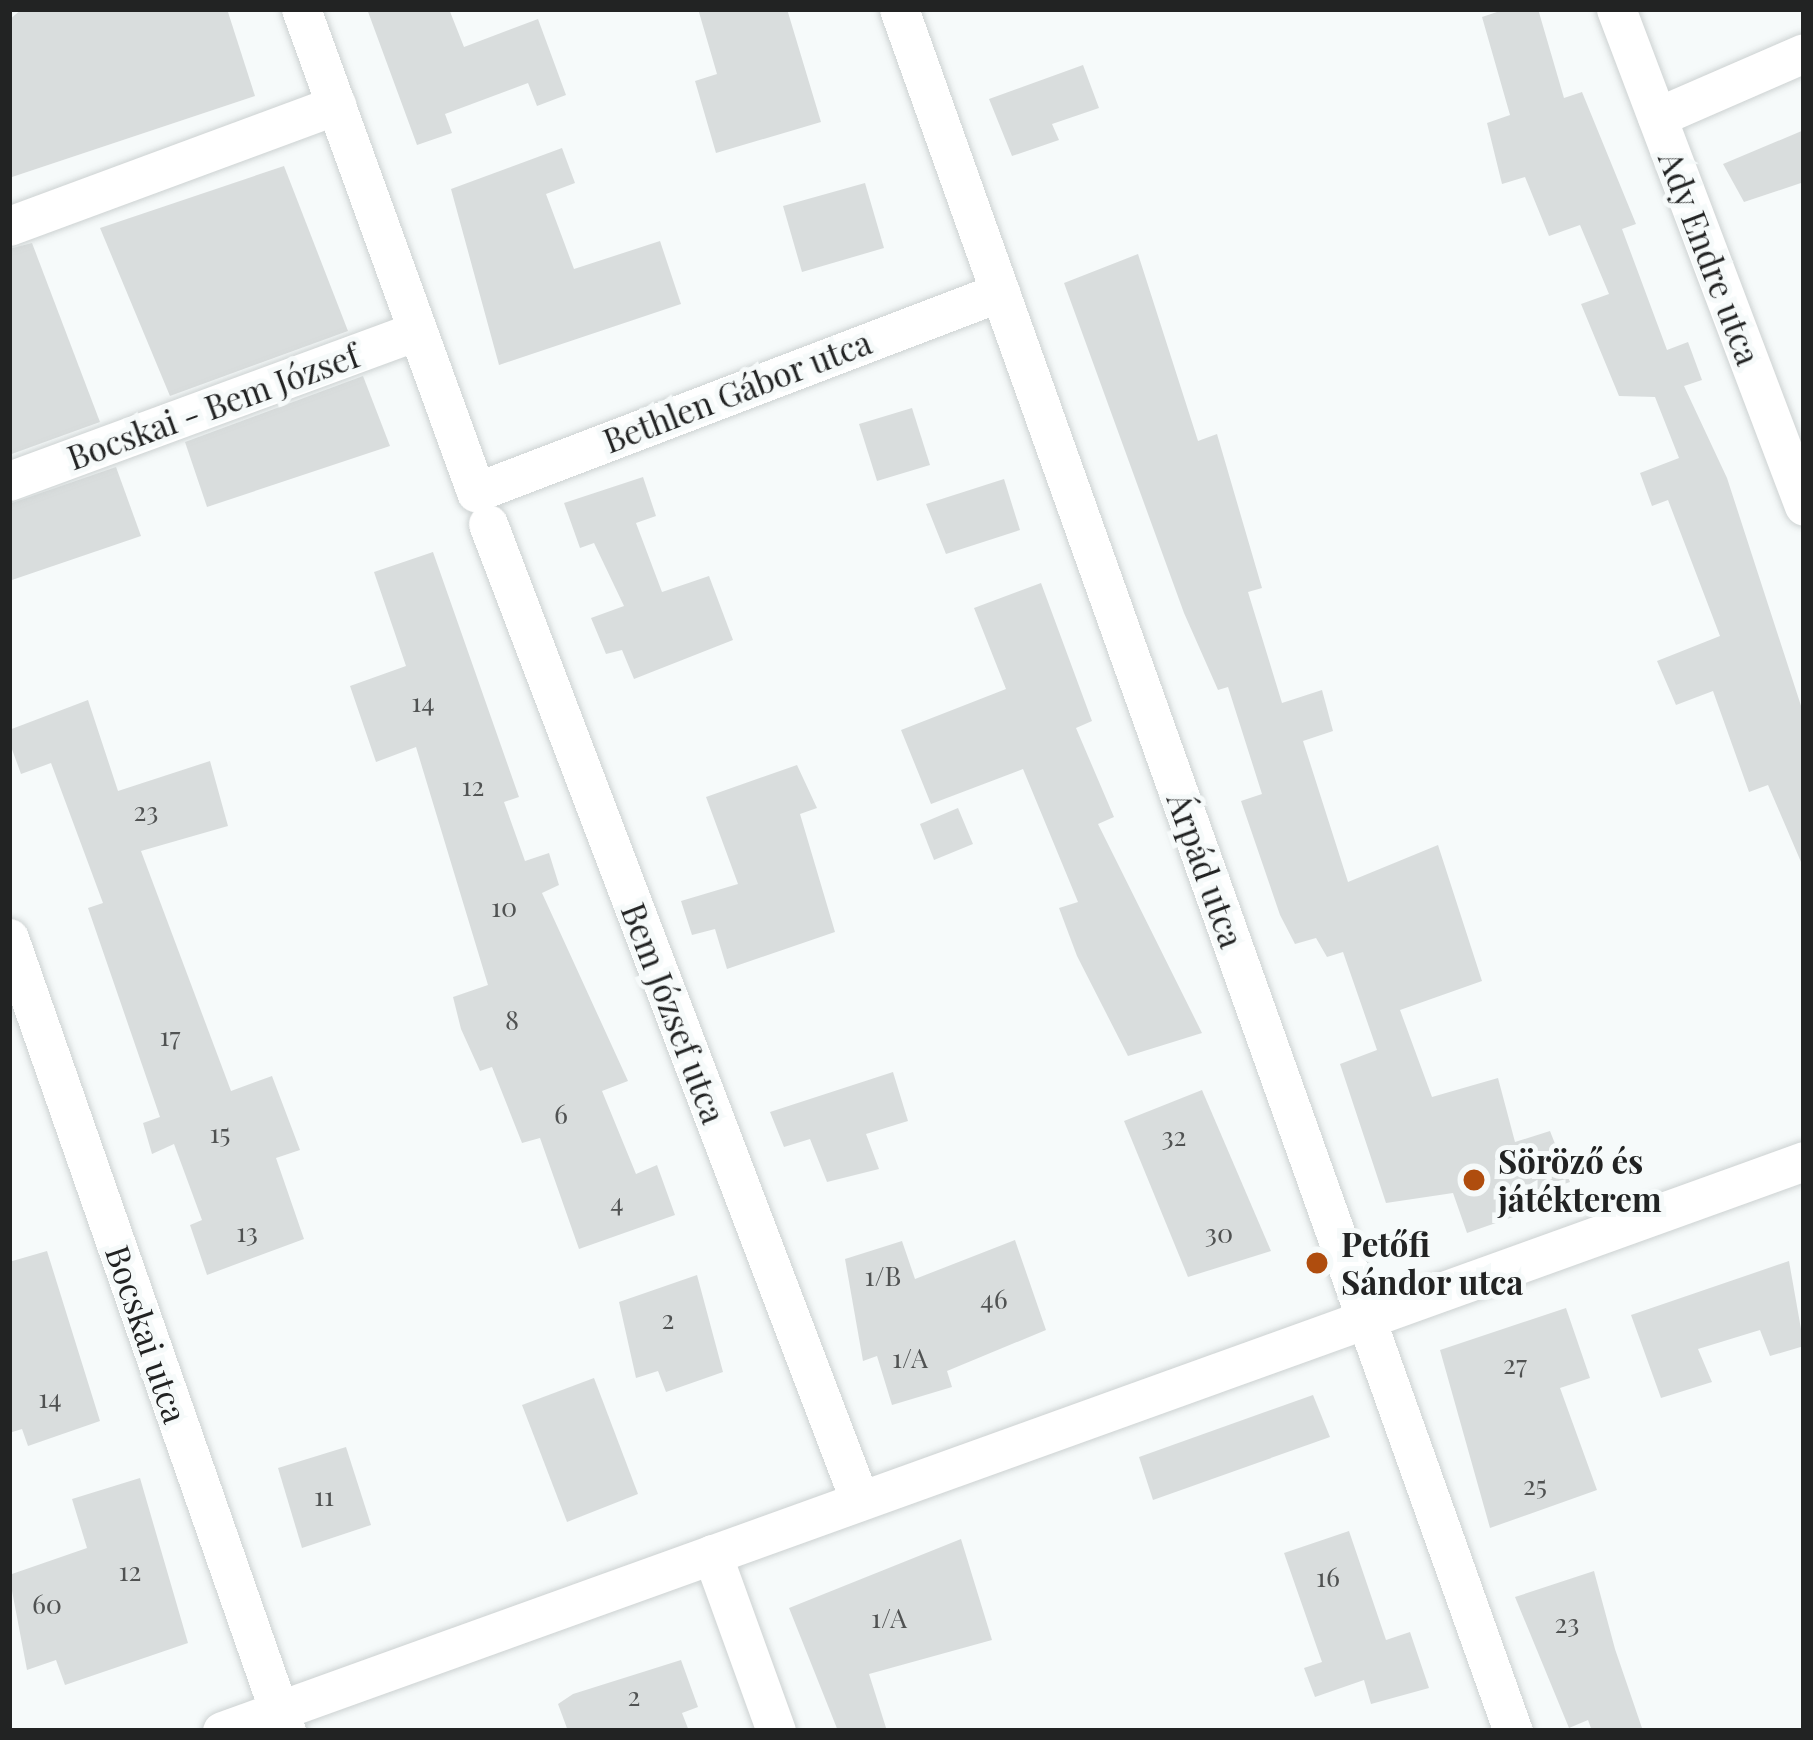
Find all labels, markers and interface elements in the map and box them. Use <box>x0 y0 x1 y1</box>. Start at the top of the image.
street label: Ady Endre utca <box>1651 145 1769 371</box>
street label: Bethlen Gábor utca <box>597 322 877 460</box>
street label: Bocskai - Bem József <box>62 335 364 477</box>
house number: 14 <box>411 686 435 718</box>
house number: 12 <box>462 770 484 802</box>
street label: Árpád utca <box>1160 787 1252 953</box>
house number: 23 <box>133 795 159 827</box>
house number: 10 <box>491 891 517 923</box>
street label: Bem József utca <box>614 897 734 1129</box>
house number: 8 <box>505 1004 519 1036</box>
house number: 17 <box>160 1020 180 1052</box>
house number: 6 <box>554 1098 568 1130</box>
house number: 15 <box>210 1117 230 1149</box>
house number: 32 <box>1161 1120 1187 1152</box>
place label: Söröző és játékterem <box>1498 1141 1662 1219</box>
marker: Söröző és játékterem <box>1461 1167 1487 1193</box>
house number: 4 <box>610 1186 624 1218</box>
house number: 13 <box>236 1216 258 1248</box>
house number: 30 <box>1205 1217 1233 1249</box>
place label: Petőfi Sándor utca <box>1341 1224 1524 1302</box>
street label: Bocskai utca <box>98 1240 196 1428</box>
marker: Petőfi Sándor utca <box>1304 1250 1330 1276</box>
house number: 1/B <box>865 1260 901 1292</box>
house number: 46 <box>980 1283 1008 1315</box>
house number: 2 <box>662 1303 674 1335</box>
house number: 1/A <box>892 1342 928 1374</box>
house number: 27 <box>1503 1348 1527 1380</box>
house number: 14 <box>38 1382 62 1414</box>
house number: 25 <box>1523 1469 1547 1501</box>
house number: 11 <box>314 1480 334 1512</box>
house number: 12 <box>119 1555 141 1587</box>
house number: 16 <box>1316 1561 1340 1593</box>
house number: 60 <box>32 1588 62 1620</box>
house number: 1/A <box>871 1602 907 1634</box>
house number: 23 <box>1554 1607 1580 1639</box>
house number: 2 <box>628 1680 640 1712</box>

